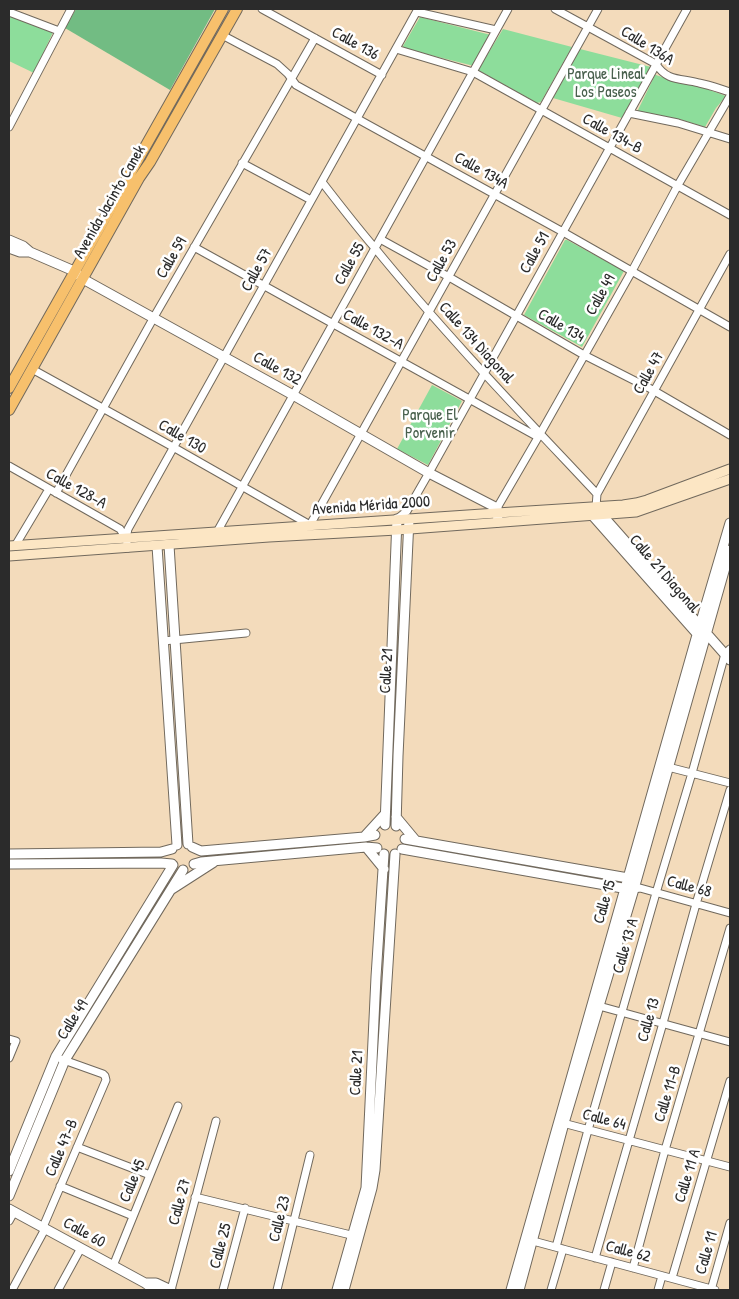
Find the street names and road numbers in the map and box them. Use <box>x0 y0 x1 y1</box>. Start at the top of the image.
street label: Calle 136A <box>617 22 677 70</box>
street label: Calle 136 <box>328 23 382 65</box>
street label: Calle 134-B <box>579 110 645 158</box>
street label: Avenida Jacinto Canek <box>70 142 150 262</box>
street label: Calle 134A <box>451 148 511 194</box>
street label: Calle 51 <box>516 229 554 277</box>
street label: Calle 59 <box>153 234 191 282</box>
street label: Calle 53 <box>422 236 462 286</box>
street label: Calle 55 <box>331 239 369 289</box>
street label: Calle 57 <box>237 245 277 295</box>
street label: Calle 49 <box>582 271 620 319</box>
street label: Calle 134 Diagonal <box>434 298 518 388</box>
street label: Calle 132-A <box>339 305 407 355</box>
street label: Calle 134 <box>534 305 588 347</box>
street label: Calle 132 <box>249 348 305 390</box>
street label: Calle 47 <box>629 348 669 398</box>
street label: Calle 130 <box>155 416 209 458</box>
street label: Calle 128-A <box>42 464 110 514</box>
street label: Avenida Mérida 2000 <box>311 492 431 520</box>
street label: Calle 21 Diagonal <box>625 531 703 617</box>
street label: Calle 21 <box>376 648 398 694</box>
street label: Calle 68 <box>665 872 713 902</box>
street label: Calle 15 <box>590 878 620 926</box>
street label: Calle 13 A <box>609 916 643 976</box>
street label: Calle 49 <box>53 996 93 1044</box>
street label: Calle 13 <box>634 996 664 1044</box>
street label: Calle 21 <box>346 1050 368 1096</box>
street label: Calle 11-B <box>650 1063 686 1125</box>
street label: Calle 64 <box>580 1105 628 1135</box>
street label: Calle 47-B <box>41 1116 83 1180</box>
street label: Calle 11 A <box>671 1147 705 1205</box>
street label: Calle 45 <box>116 1157 150 1205</box>
street label: Calle 27 <box>165 1177 195 1227</box>
street label: Calle 23 <box>265 1194 295 1244</box>
street label: Calle 60 <box>59 1214 109 1252</box>
street label: Calle 25 <box>206 1221 236 1271</box>
street label: Calle 11 <box>692 1229 722 1277</box>
street label: Calle 62 <box>603 1237 653 1267</box>

